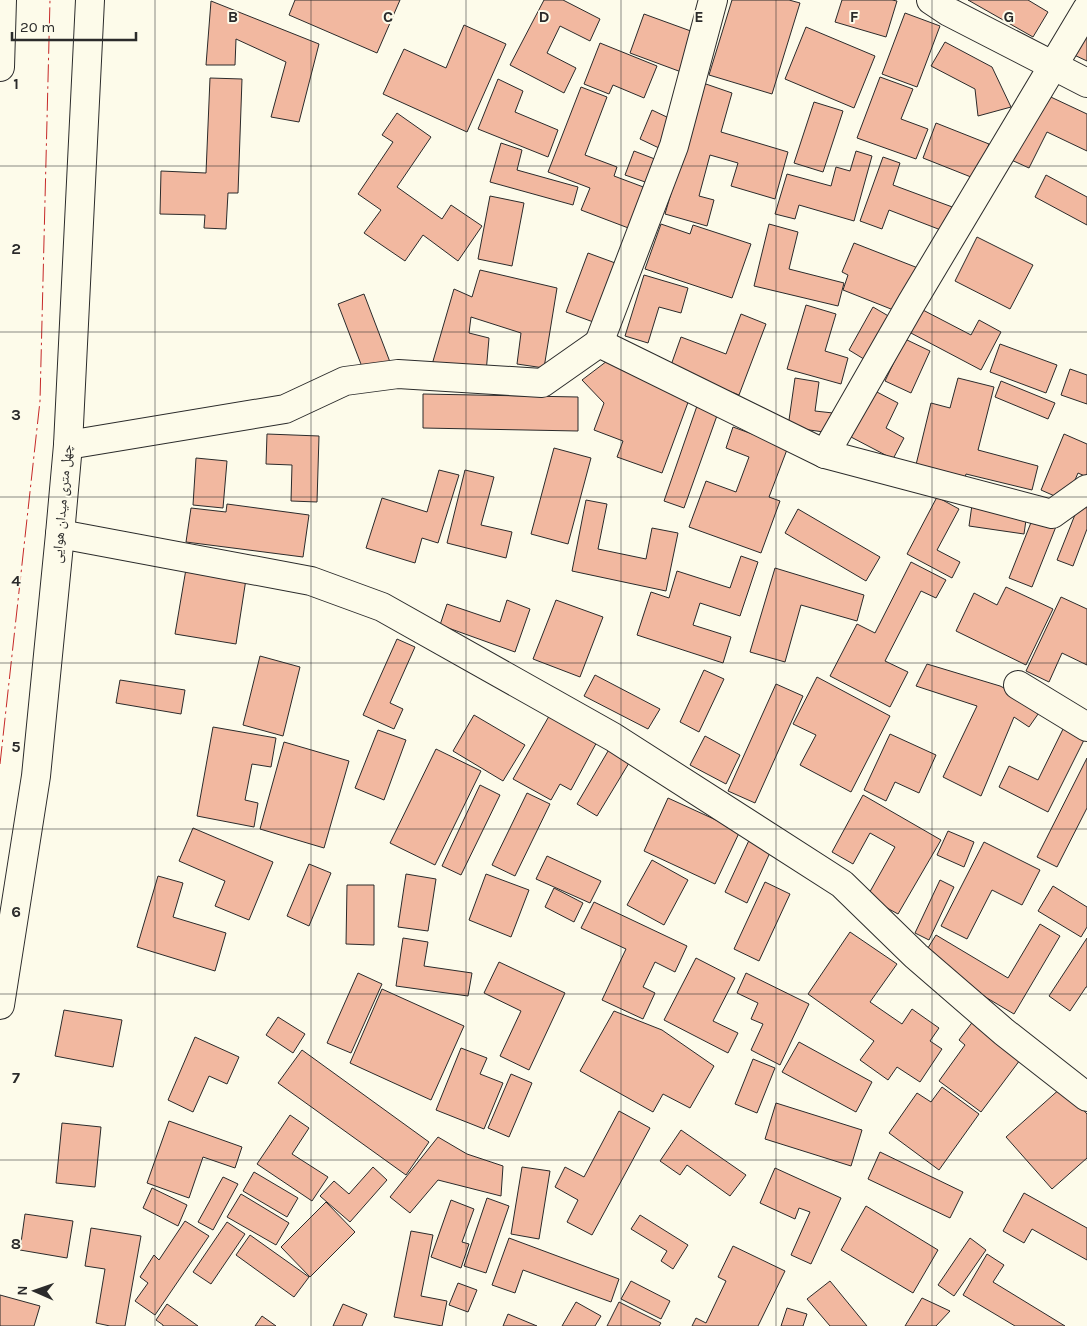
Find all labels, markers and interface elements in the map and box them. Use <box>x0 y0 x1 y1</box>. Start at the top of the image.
text: B <box>228 7 238 26</box>
text: C <box>383 7 393 26</box>
text: D <box>539 7 550 26</box>
text: E <box>694 7 704 26</box>
text: F <box>850 7 859 26</box>
text: G <box>1004 7 1014 26</box>
scale bar <box>12 10 136 42</box>
text: 20 m <box>20 18 55 36</box>
text: 1 <box>13 74 19 93</box>
text: 2 <box>11 239 21 258</box>
text: 3 <box>11 405 21 424</box>
street label: چهل متری میدان هوایی <box>48 444 76 564</box>
text: 4 <box>11 571 21 590</box>
text: 5 <box>11 737 21 756</box>
text: 6 <box>11 902 21 921</box>
text: 7 <box>12 1068 20 1087</box>
text: 8 <box>11 1234 21 1253</box>
north arrow <box>10 1266 60 1316</box>
text: N <box>14 1285 31 1296</box>

